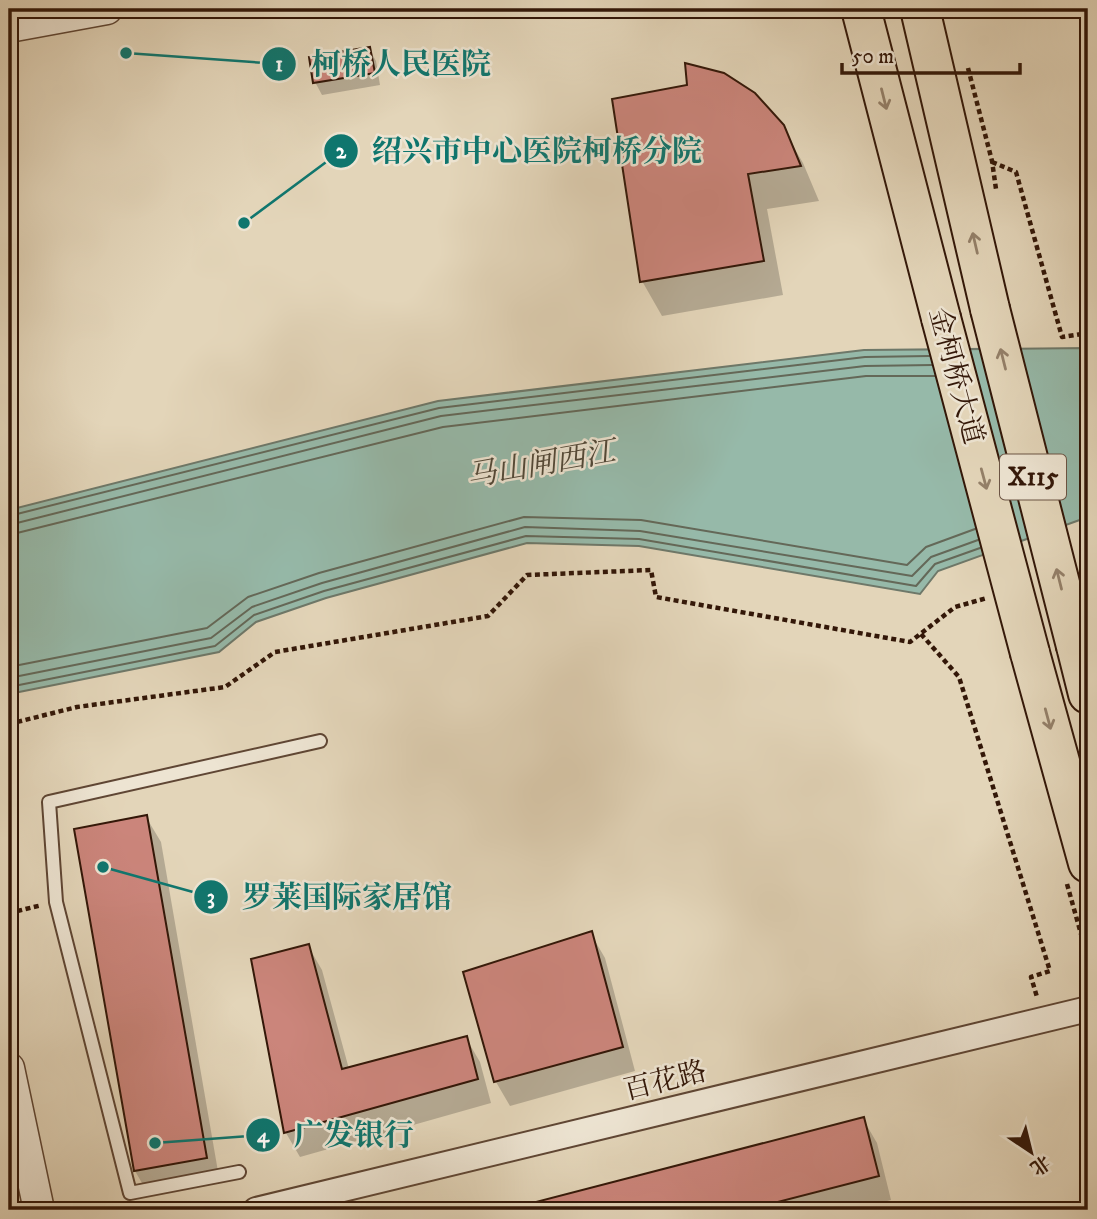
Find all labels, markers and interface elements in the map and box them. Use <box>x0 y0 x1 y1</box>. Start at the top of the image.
scale bar <box>842 32 1020 76</box>
callout: 柯桥人民医院 <box>262 38 505 89</box>
text: 50 m <box>852 44 894 70</box>
text: 柯桥人民医院 <box>311 47 491 84</box>
text: 1 <box>275 52 283 78</box>
one-way arrow <box>878 87 891 109</box>
callout: 绍兴市中心医院柯桥分院 <box>323 125 716 176</box>
text: 绍兴市中心医院柯桥分院 <box>372 134 702 171</box>
text: 2 <box>336 139 347 165</box>
one-way arrow <box>967 232 980 254</box>
street label: 金柯桥大道 <box>921 304 991 448</box>
one-way arrow <box>996 348 1009 371</box>
water label: 马山闸西江 <box>464 433 622 496</box>
road number: X115 <box>1000 454 1066 499</box>
one-way arrow <box>978 467 991 489</box>
one-way arrow <box>1052 569 1065 591</box>
one-way arrow <box>1043 708 1056 730</box>
callout: 罗莱国际家居馆 <box>193 871 466 922</box>
text: 罗莱国际家居馆 <box>242 880 452 917</box>
text: 3 <box>207 885 215 911</box>
street label: 百花路 <box>620 1054 710 1108</box>
callout: 广发银行 <box>245 1109 428 1160</box>
text: 广发银行 <box>294 1118 414 1155</box>
north arrow <box>996 1118 1066 1188</box>
text: 4 <box>257 1123 270 1149</box>
text: 北 <box>1026 1150 1054 1180</box>

